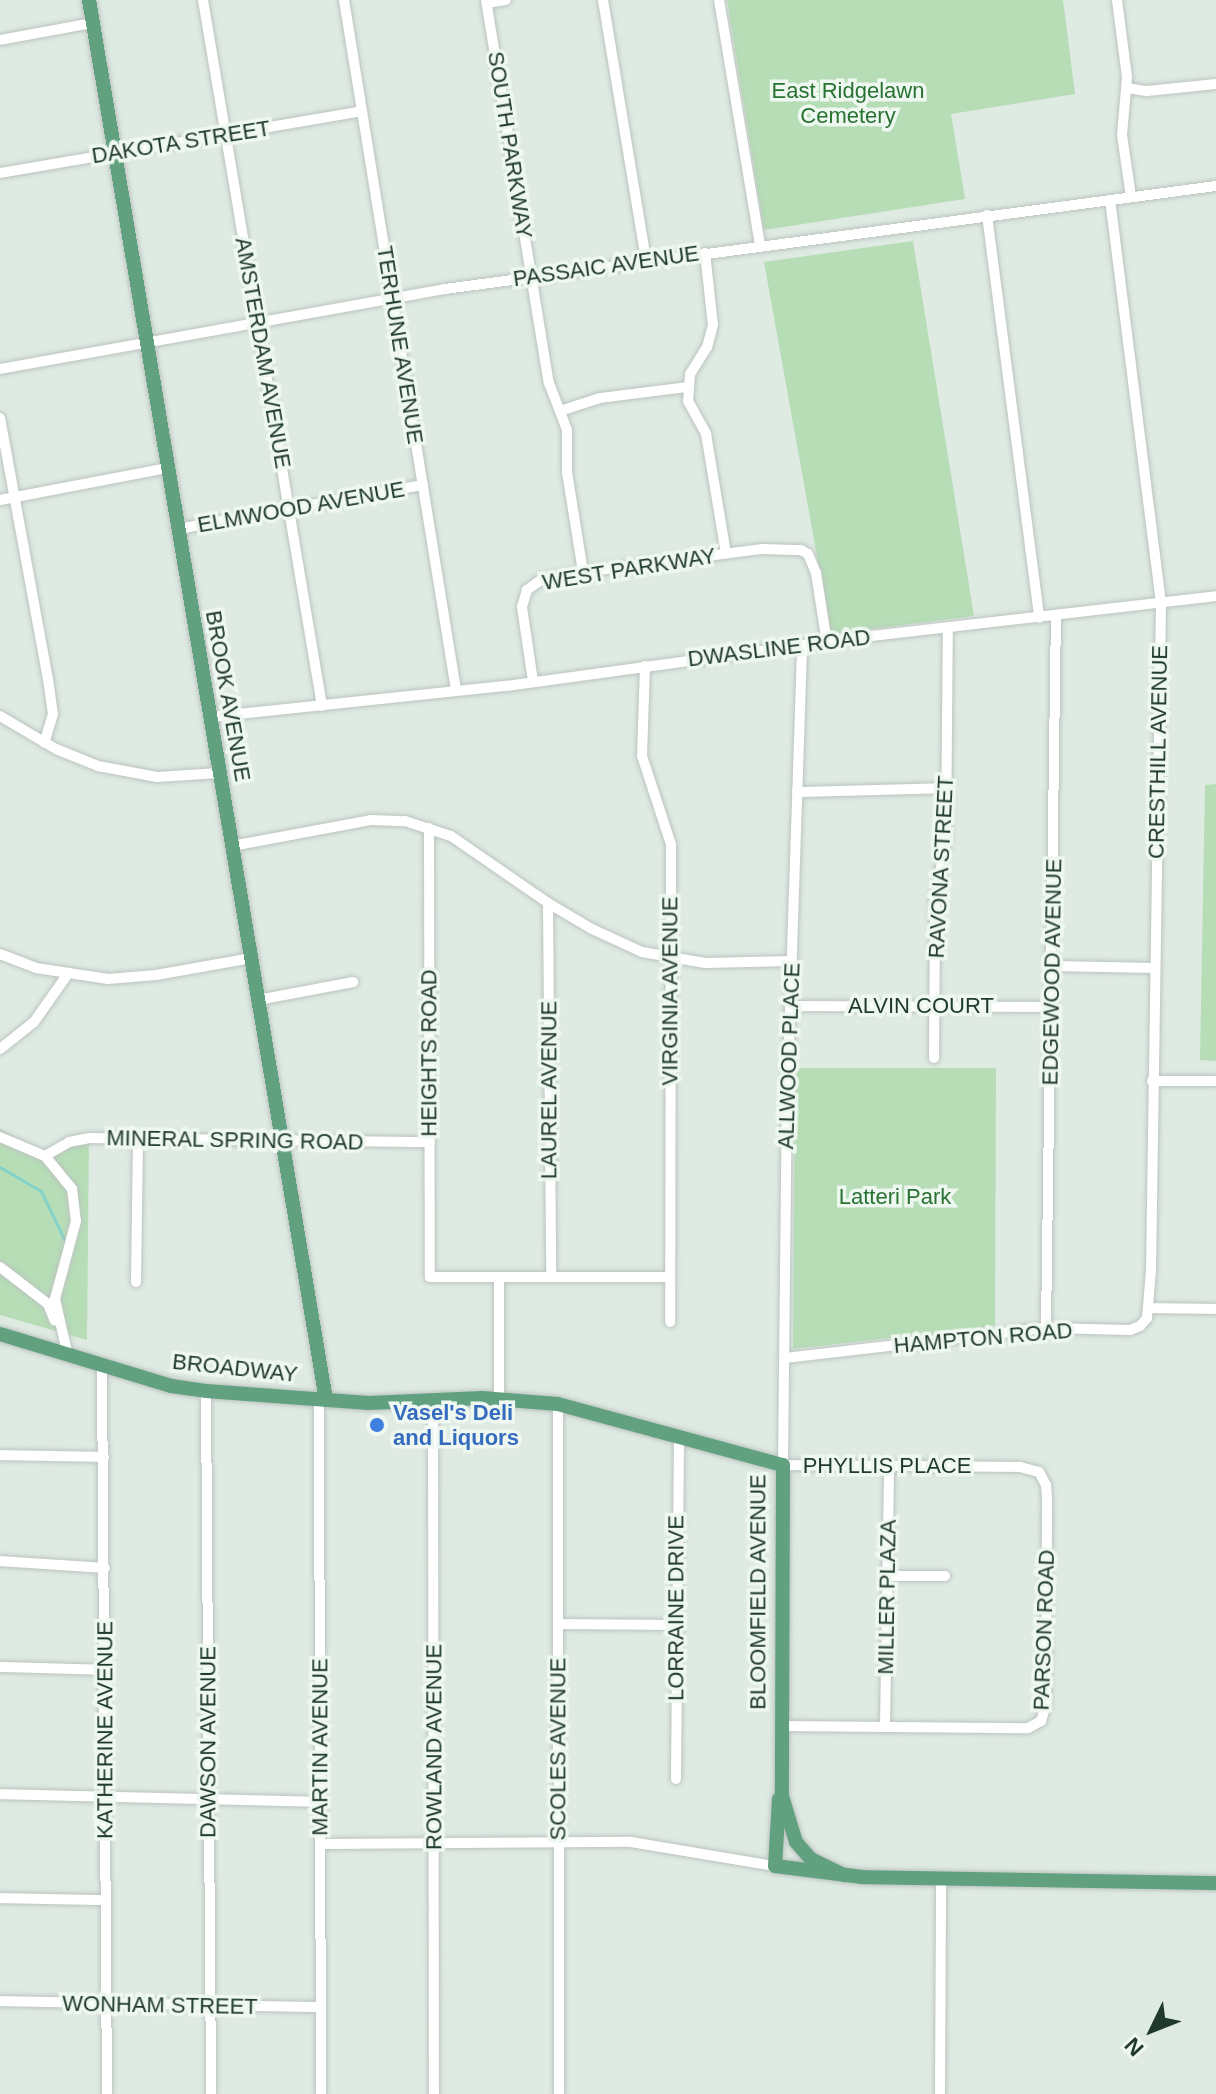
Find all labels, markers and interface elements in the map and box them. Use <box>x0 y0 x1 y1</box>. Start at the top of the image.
street label: SOUTH PARKWAY <box>482 50 538 240</box>
park label: East Ridgelawn Cemetery <box>772 77 924 128</box>
street label: DAKOTA STREET <box>89 115 273 169</box>
street label: AMSTERDAM AVENUE <box>230 235 296 471</box>
street label: PASSAIC AVENUE <box>511 240 701 292</box>
street label: TERHUNE AVENUE <box>371 244 429 446</box>
street label: ELMWOOD AVENUE <box>195 476 407 538</box>
street label: WEST PARKWAY <box>540 542 718 596</box>
street label: BROOK AVENUE <box>200 608 256 784</box>
street label: DWASLINE ROAD <box>686 624 872 672</box>
street label: CRESTHILL AVENUE <box>1143 644 1173 860</box>
street label: RAVONA STREET <box>923 774 959 960</box>
street label: EDGEWOOD AVENUE <box>1037 858 1067 1086</box>
street label: VIRGINIA AVENUE <box>657 895 683 1087</box>
street label: ALLWOOD PLACE <box>773 962 805 1150</box>
street label: HEIGHTS ROAD <box>416 969 442 1137</box>
street label: ALVIN COURT <box>848 993 994 1019</box>
street label: LAUREL AVENUE <box>536 1000 562 1180</box>
street label: MINERAL SPRING ROAD <box>106 1125 364 1155</box>
park label: Latteri Park <box>839 1184 951 1210</box>
street label: HAMPTON ROAD <box>893 1317 1073 1359</box>
street label: BROADWAY <box>171 1348 299 1388</box>
place label: Vasel's Deli and Liquors <box>393 1399 519 1450</box>
marker: Vasel's Deli and Liquors <box>368 1416 386 1434</box>
street label: PHYLLIS PLACE <box>803 1453 971 1479</box>
street label: BLOOMFIELD AVENUE <box>745 1474 771 1710</box>
street label: LORRAINE DRIVE <box>663 1515 689 1701</box>
street label: MILLER PLAZA <box>872 1519 902 1675</box>
street label: PARSON ROAD <box>1028 1549 1060 1711</box>
street label: KATHERINE AVENUE <box>92 1620 118 1840</box>
street label: ROWLAND AVENUE <box>421 1643 447 1851</box>
street label: DAWSON AVENUE <box>195 1645 221 1839</box>
street label: SCOLES AVENUE <box>545 1657 571 1841</box>
street label: MARTIN AVENUE <box>307 1658 333 1836</box>
street label: WONHAM STREET <box>62 1990 258 2020</box>
north arrow <box>1112 1990 1192 2070</box>
text: N <box>1120 2032 1149 2061</box>

